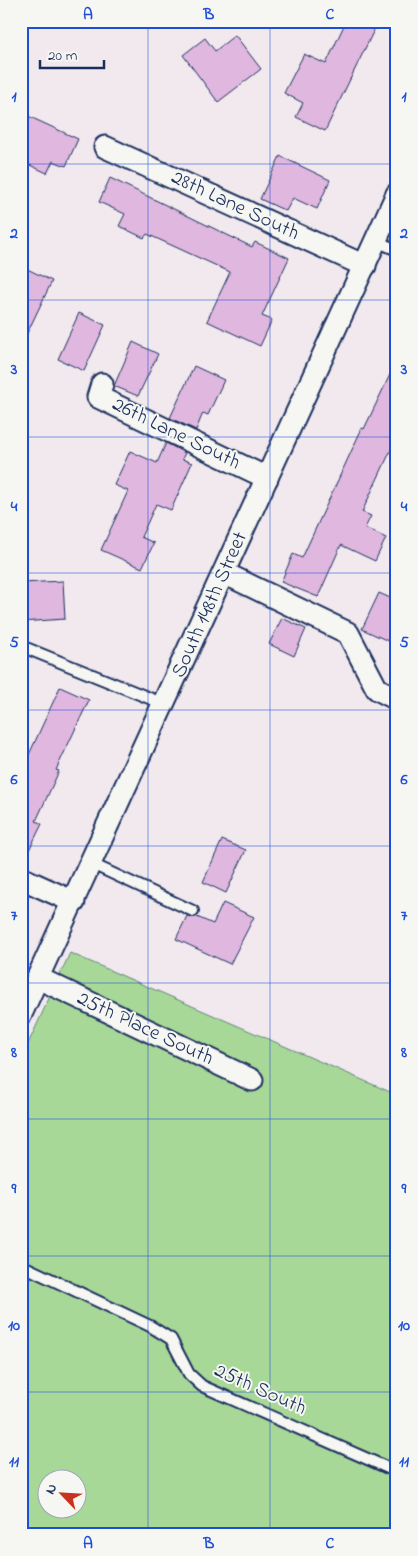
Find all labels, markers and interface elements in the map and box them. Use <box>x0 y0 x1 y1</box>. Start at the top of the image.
text: A <box>83 3 93 27</box>
text: B <box>203 3 215 27</box>
text: C <box>326 3 335 27</box>
scale bar <box>40 38 104 70</box>
text: 20 m <box>48 45 78 67</box>
text: 1 <box>11 85 17 109</box>
text: 1 <box>401 85 407 109</box>
street label: 28th Lane South <box>166 163 304 249</box>
text: 2 <box>9 222 18 246</box>
text: 2 <box>399 222 408 246</box>
text: 3 <box>10 358 18 382</box>
text: 3 <box>400 358 408 382</box>
street label: 26th Lane South <box>107 390 245 478</box>
text: 4 <box>10 495 18 519</box>
text: 4 <box>400 495 408 519</box>
street label: South 148th Street <box>164 527 256 683</box>
text: 5 <box>9 631 19 655</box>
text: 5 <box>399 631 409 655</box>
text: 6 <box>9 768 18 792</box>
text: 6 <box>399 768 408 792</box>
text: 7 <box>11 904 18 928</box>
text: 7 <box>401 904 408 928</box>
street label: 25th Place South <box>72 984 218 1074</box>
text: 8 <box>10 1041 17 1065</box>
text: 8 <box>400 1041 407 1065</box>
text: 9 <box>11 1177 17 1201</box>
text: 9 <box>401 1177 407 1201</box>
text: 10 <box>8 1314 20 1338</box>
text: 10 <box>398 1314 410 1338</box>
street label: 25th South <box>209 1356 311 1424</box>
text: 11 <box>9 1450 20 1474</box>
text: 11 <box>399 1450 410 1474</box>
north arrow <box>38 1468 88 1518</box>
text: N <box>40 1480 63 1498</box>
text: A <box>83 1532 93 1556</box>
text: B <box>203 1532 215 1556</box>
text: C <box>326 1532 335 1556</box>

